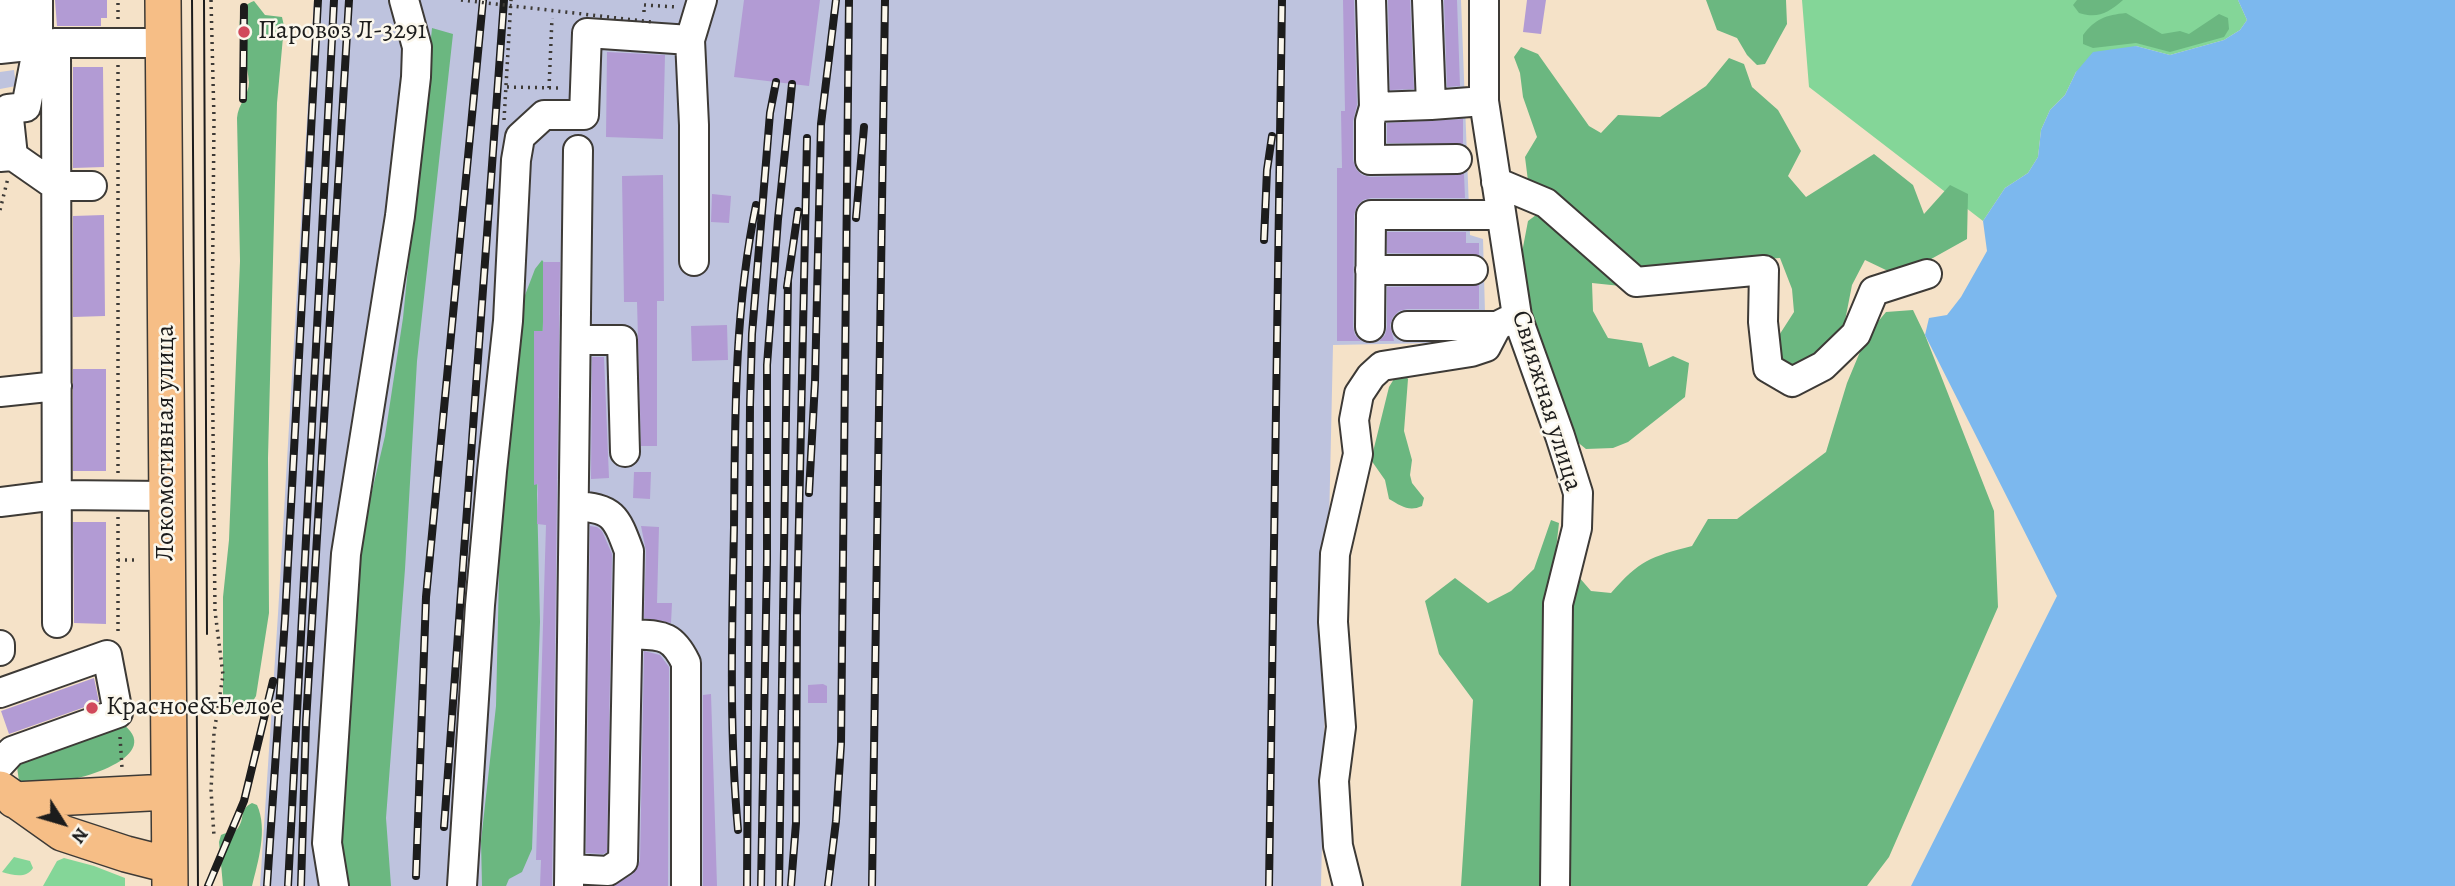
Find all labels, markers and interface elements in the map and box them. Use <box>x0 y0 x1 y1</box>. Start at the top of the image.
place label: Паровоз Л-3291 <box>258 16 426 48</box>
marker: Паровоз Л-3291 <box>236 24 252 40</box>
street label: Свияжная улица <box>1504 307 1588 495</box>
street label: Локомотивная улица <box>151 325 183 561</box>
place label: Красное&Белое <box>106 692 283 724</box>
marker: Красное&Белое <box>84 700 100 716</box>
north arrow <box>28 788 98 858</box>
text: N <box>65 822 94 849</box>

